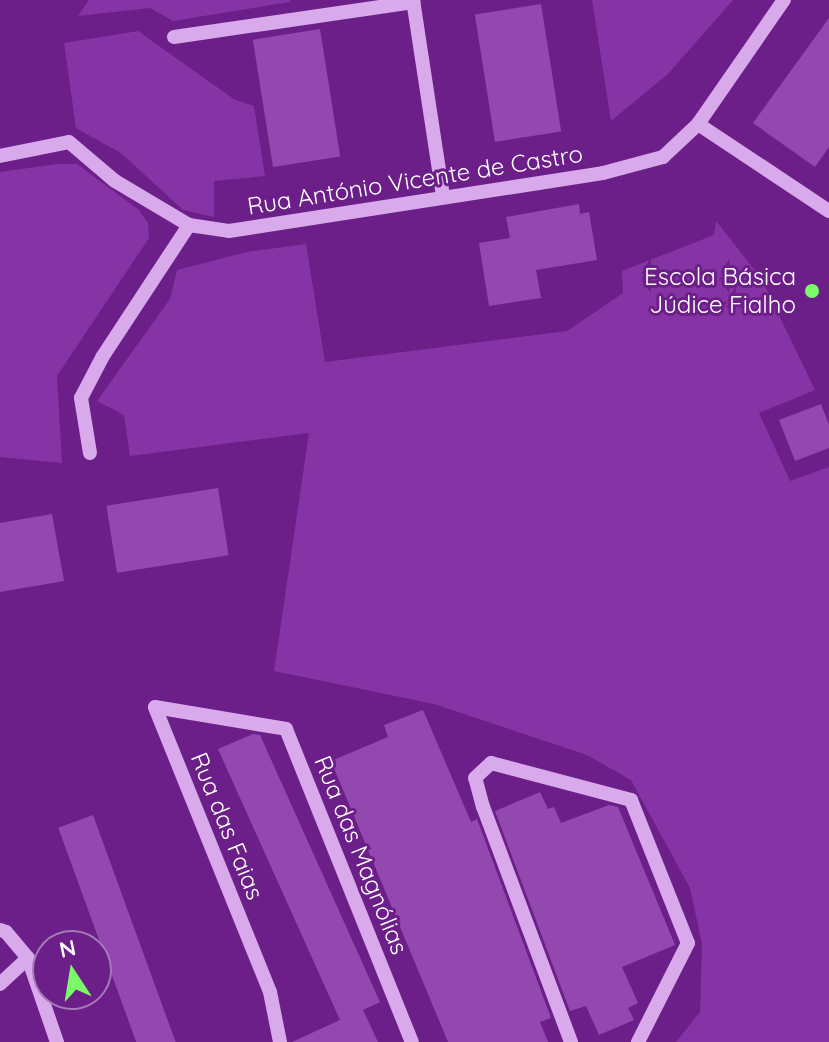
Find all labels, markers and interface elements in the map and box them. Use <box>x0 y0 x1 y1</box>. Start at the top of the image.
street label: Rua António Vicente de Castro <box>245 139 585 221</box>
place label: Escola Básica Júdice Fialho <box>644 263 796 319</box>
marker: Escola Básica Júdice Fialho <box>803 282 821 300</box>
street label: Rua das Faias <box>184 748 270 904</box>
street label: Rua das Magnólias <box>308 751 414 959</box>
north arrow <box>32 930 112 1010</box>
text: N <box>57 933 78 964</box>

